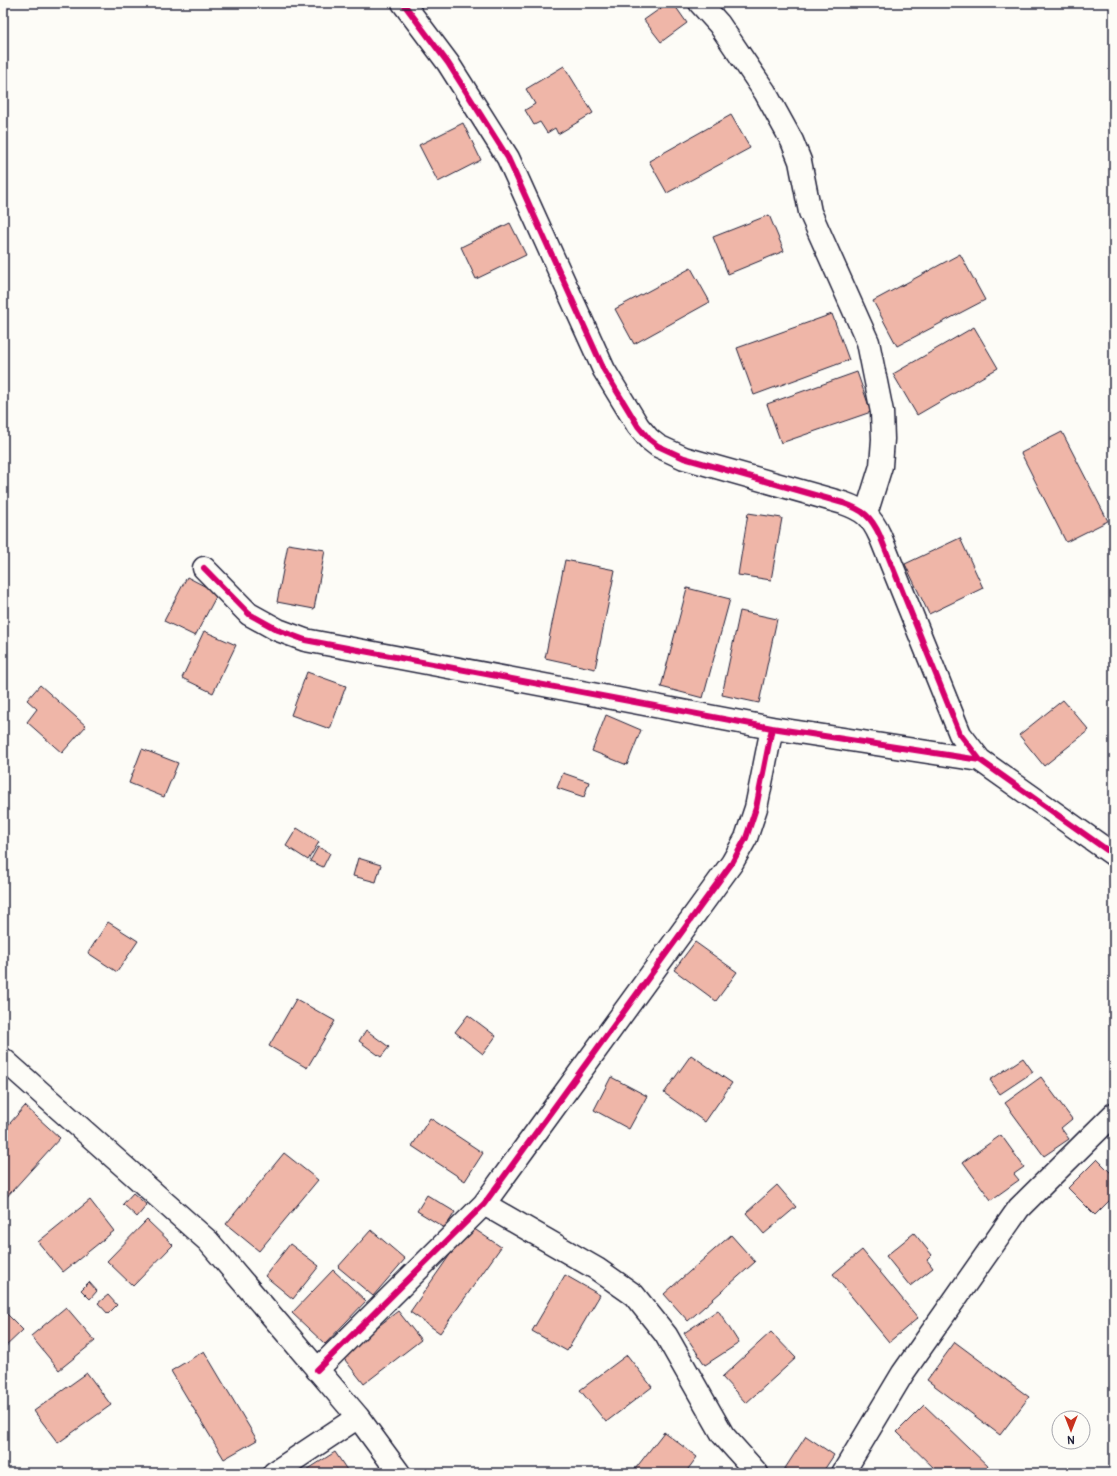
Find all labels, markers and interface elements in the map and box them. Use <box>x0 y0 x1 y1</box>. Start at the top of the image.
north arrow <box>1051 1410 1091 1450</box>
text: N <box>1067 1433 1075 1446</box>

